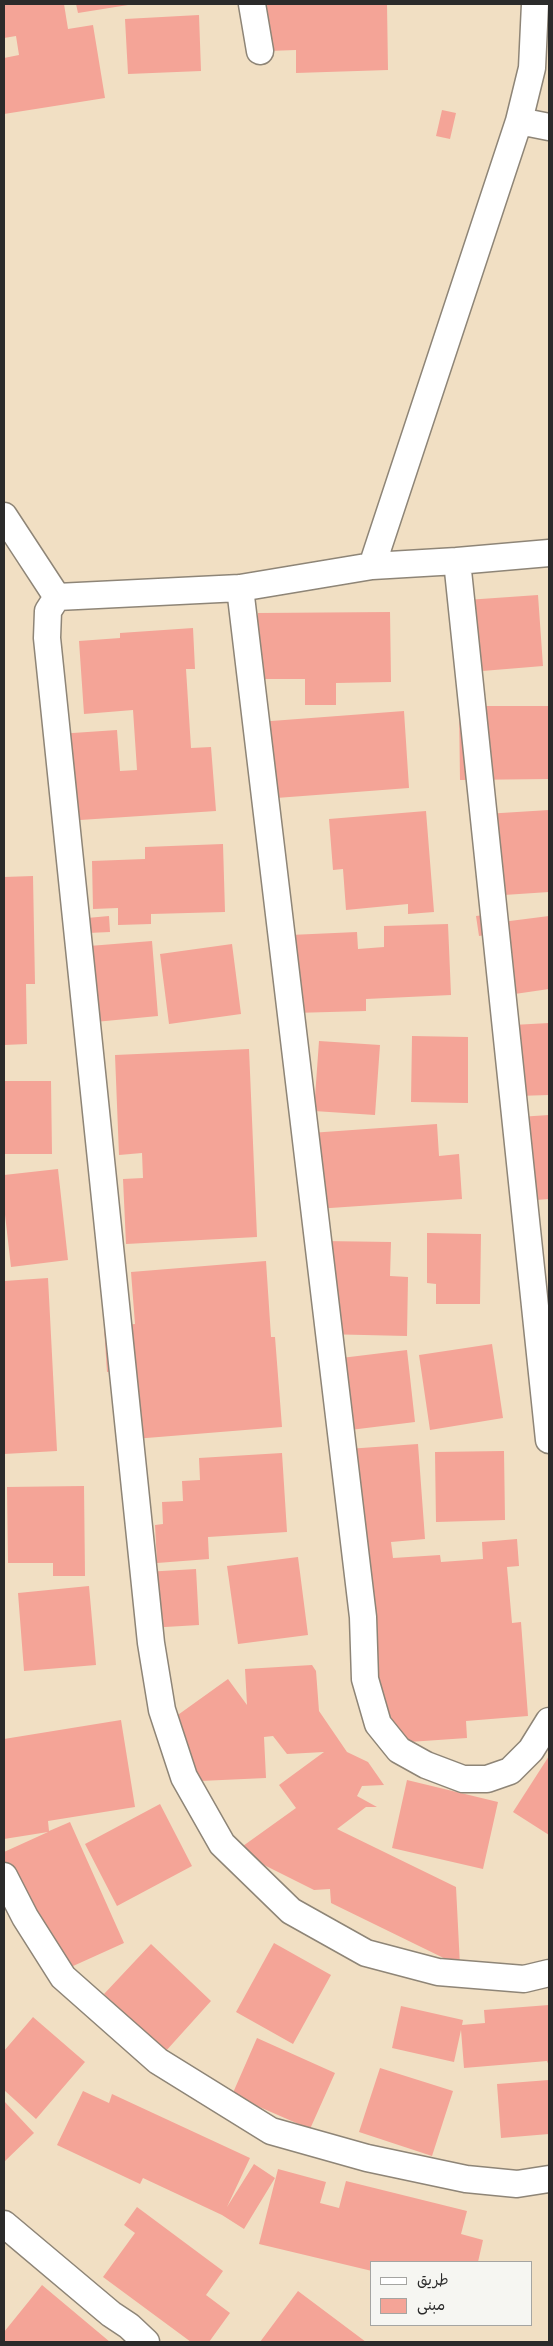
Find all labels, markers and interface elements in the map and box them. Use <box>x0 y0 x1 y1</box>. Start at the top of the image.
legend <box>370 2261 533 2326</box>
text: طريق <box>417 2270 449 2290</box>
text: مبنى <box>417 2295 445 2315</box>

